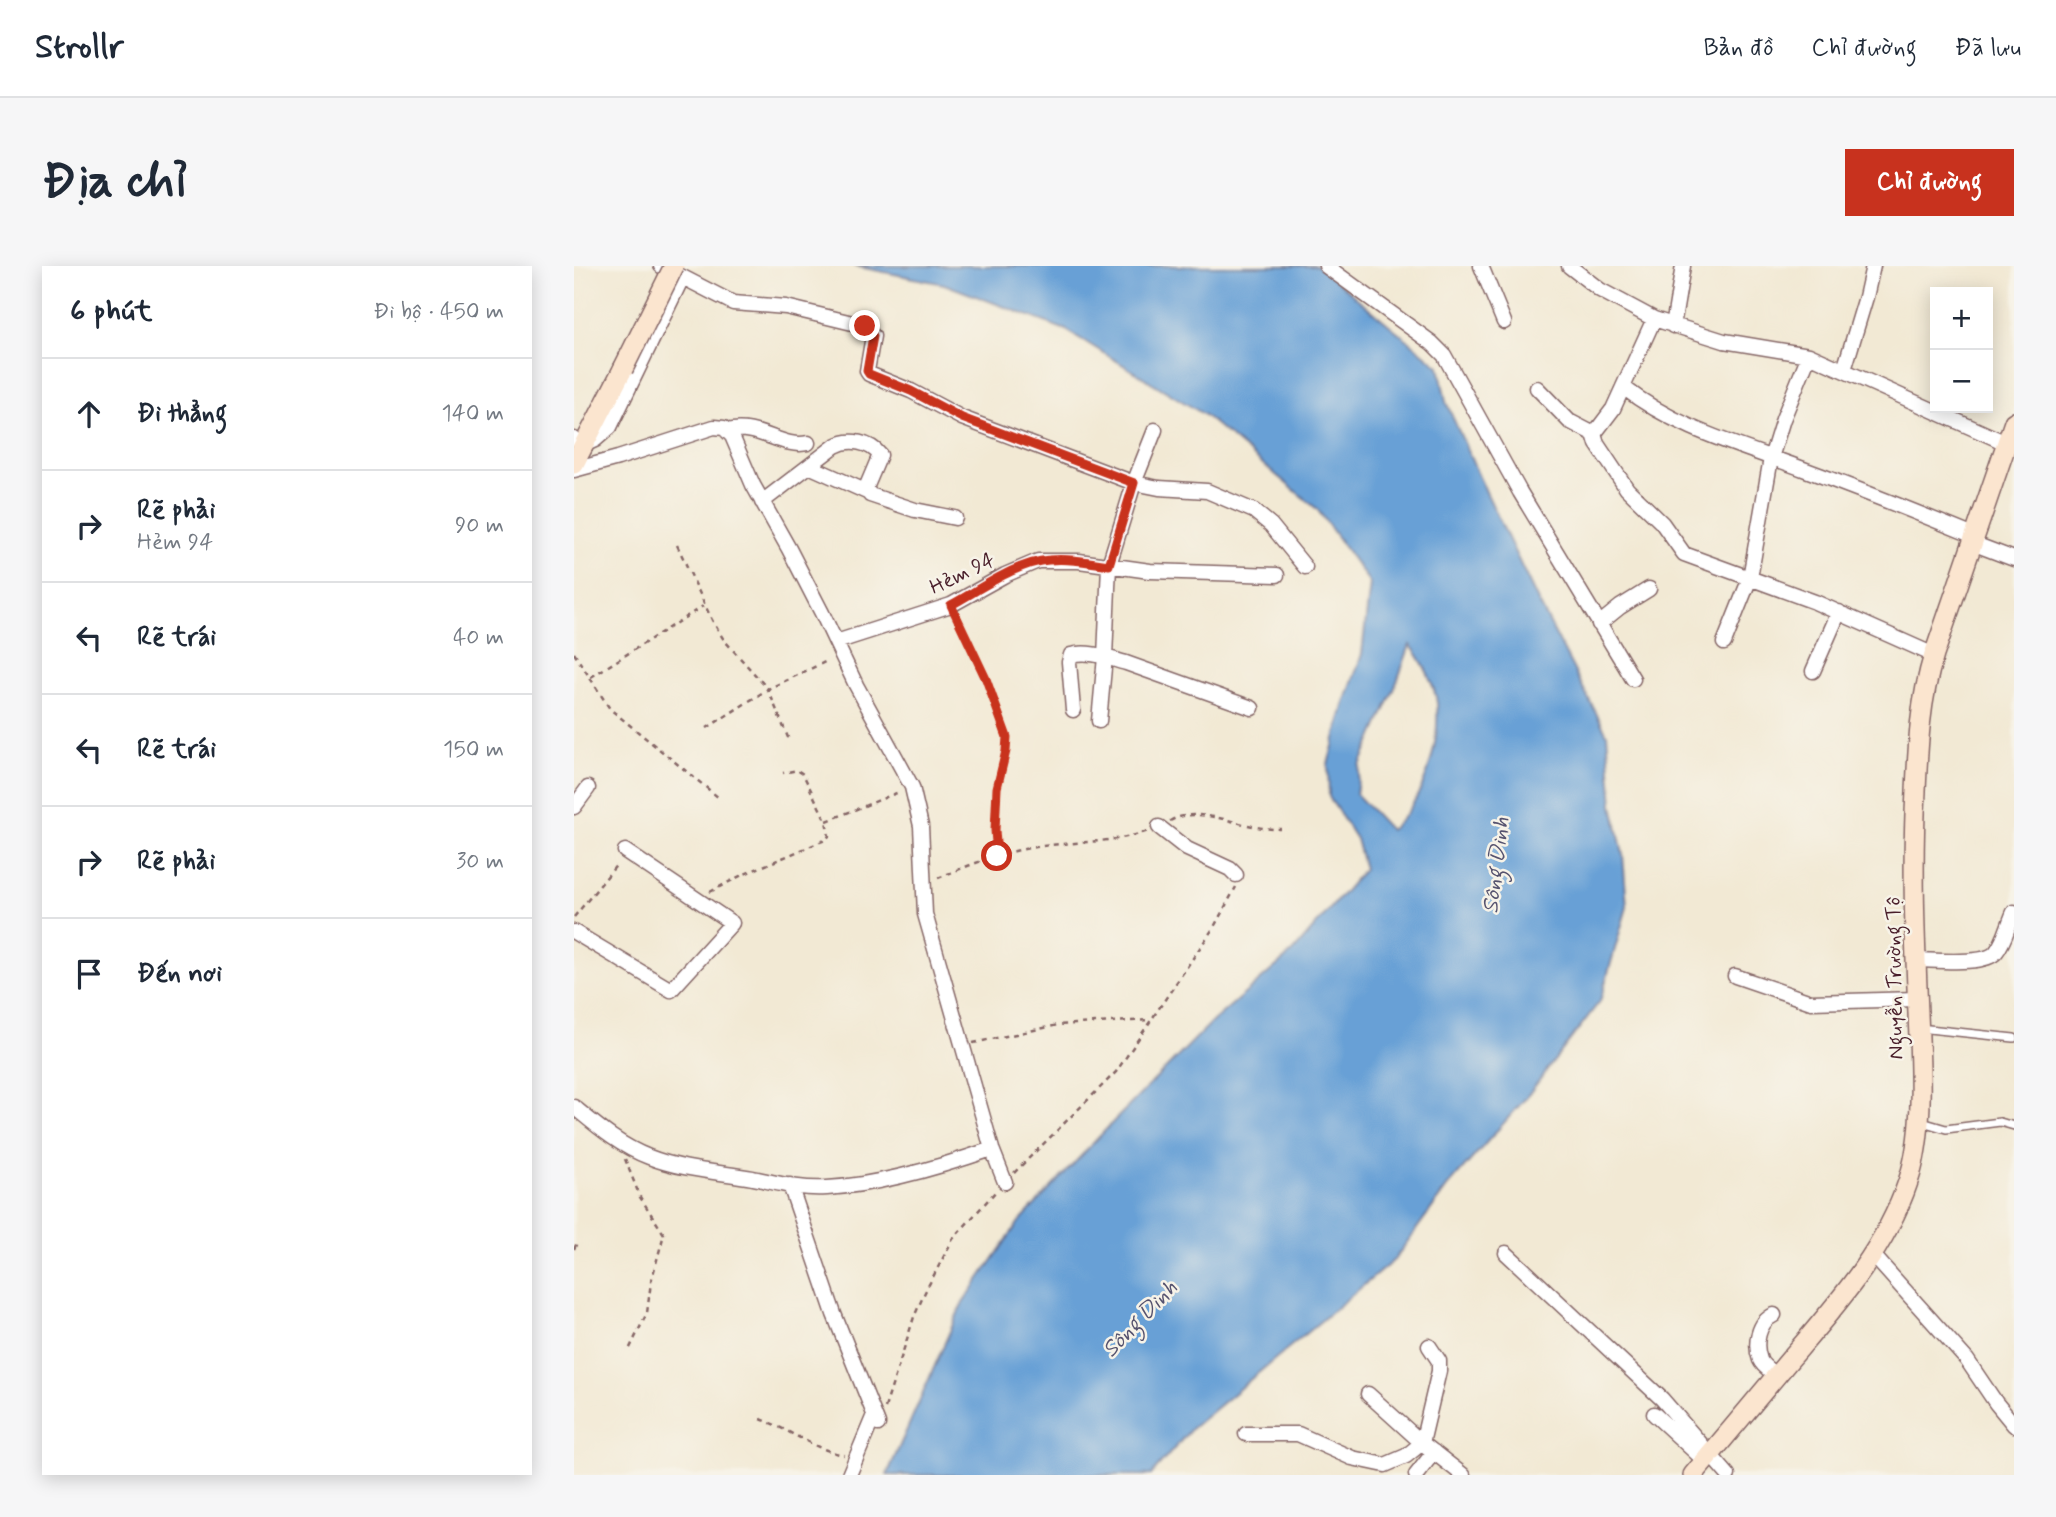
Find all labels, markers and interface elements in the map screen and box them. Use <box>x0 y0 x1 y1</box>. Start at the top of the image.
text: Strollr <box>35 26 124 70</box>
text: Bản đồ <box>1704 33 1774 64</box>
text: Chỉ đường <box>1812 33 1917 64</box>
text: Đã lưu <box>1955 33 2021 64</box>
button: Chỉ đường <box>1845 149 2014 216</box>
text: Địa chỉ <box>42 150 188 215</box>
map controls <box>1930 287 1993 413</box>
button: + <box>1930 287 1993 350</box>
text: 6 phút <box>70 292 152 331</box>
text: Đi bộ · 450 m <box>373 297 504 327</box>
route end <box>849 310 880 341</box>
button: − <box>1930 350 1993 413</box>
icon: ahead <box>70 395 108 433</box>
text: Đi thẳng <box>137 397 227 431</box>
text: 140 m <box>441 399 504 429</box>
text: Rẽ phải <box>137 494 215 528</box>
icon: right <box>70 507 108 545</box>
text: 90 m <box>455 511 504 541</box>
text: Hẻm 94 <box>137 528 213 558</box>
street label: Hẻm 94 <box>925 546 1000 602</box>
icon: left <box>70 619 108 657</box>
text: Rẽ trái <box>137 621 216 655</box>
text: 40 m <box>453 623 504 653</box>
icon: left <box>70 731 108 769</box>
text: Rẽ trái <box>137 733 216 767</box>
text: 150 m <box>443 735 504 765</box>
water label: Sông Dinh <box>1476 815 1520 915</box>
route start <box>981 840 1012 871</box>
icon: right <box>70 843 108 881</box>
text: Rẽ phải <box>137 845 215 879</box>
text: 30 m <box>456 847 504 877</box>
street label: Nguyễn Trường Tộ <box>1880 896 1912 1060</box>
icon: arrive <box>70 955 108 993</box>
text: Đến nơi <box>137 957 222 991</box>
water label: Sông Dinh <box>1096 1274 1186 1366</box>

